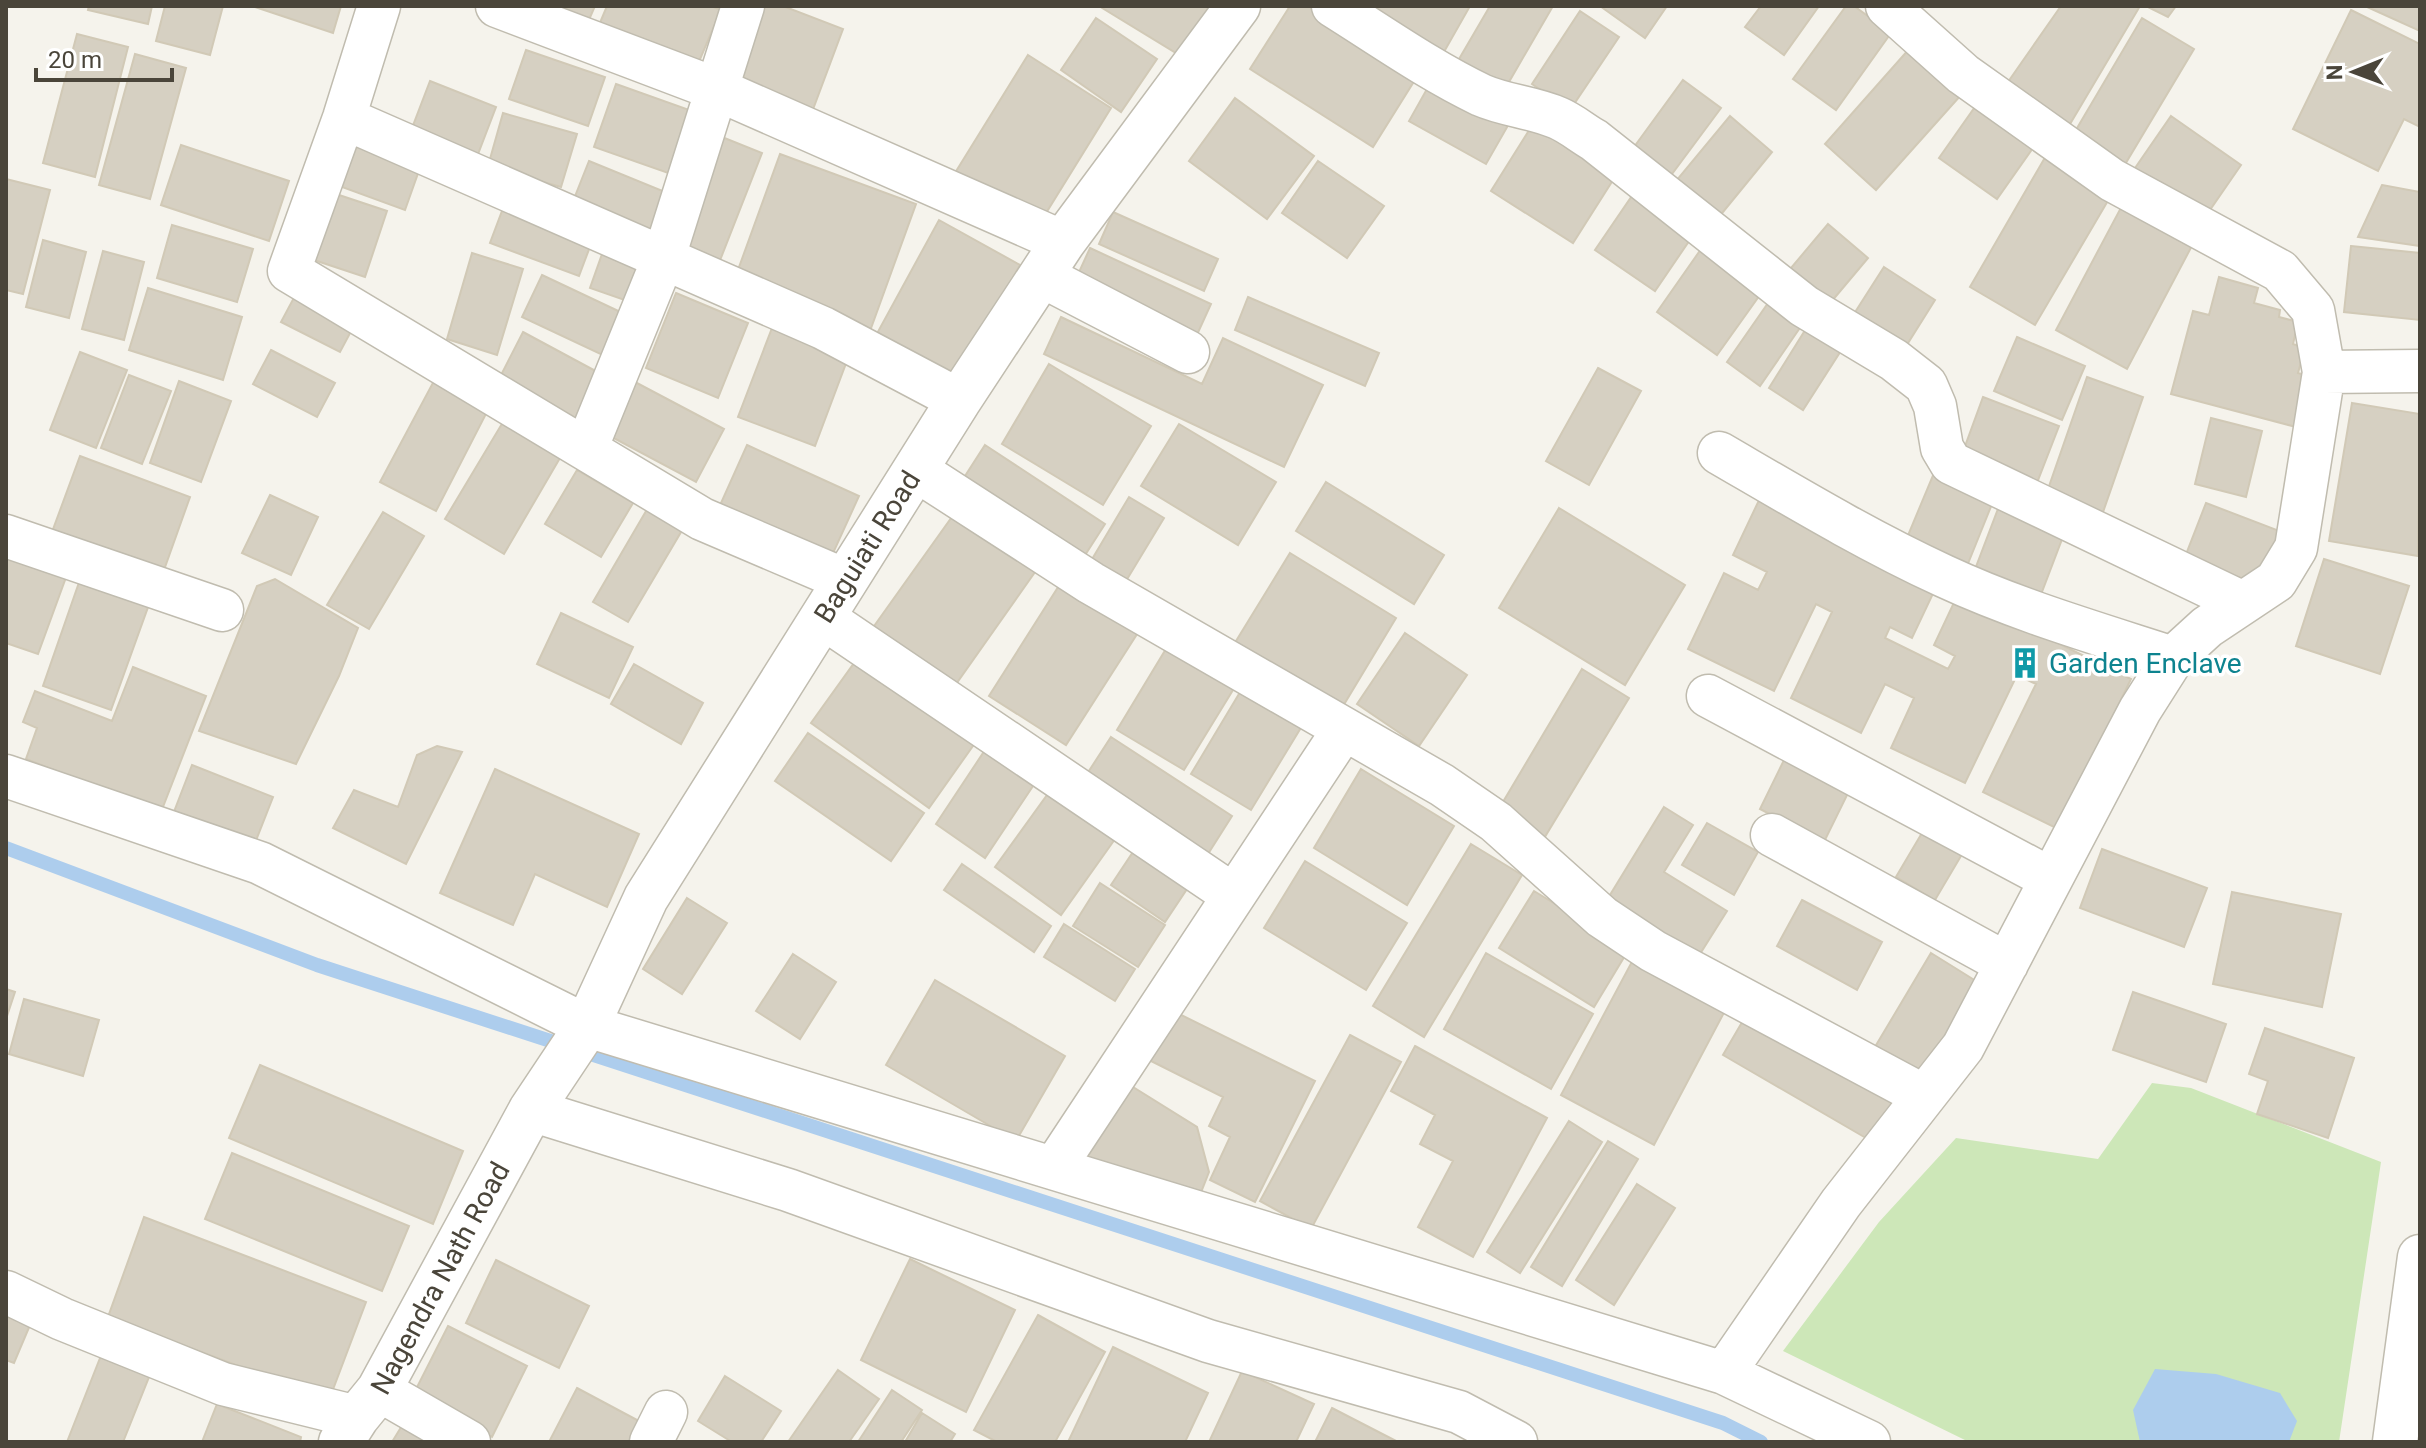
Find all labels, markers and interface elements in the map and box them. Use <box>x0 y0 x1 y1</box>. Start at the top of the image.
scale bar <box>36 32 172 82</box>
north arrow <box>2314 32 2394 112</box>
text: 20 m <box>48 46 102 74</box>
text: N <box>2322 64 2347 80</box>
street label: Baguiati Road <box>807 465 927 629</box>
building icon: Garden Enclave <box>2008 646 2042 680</box>
place label: Garden Enclave <box>2049 647 2242 680</box>
street label: Nagendra Nath Road <box>364 1156 517 1400</box>

